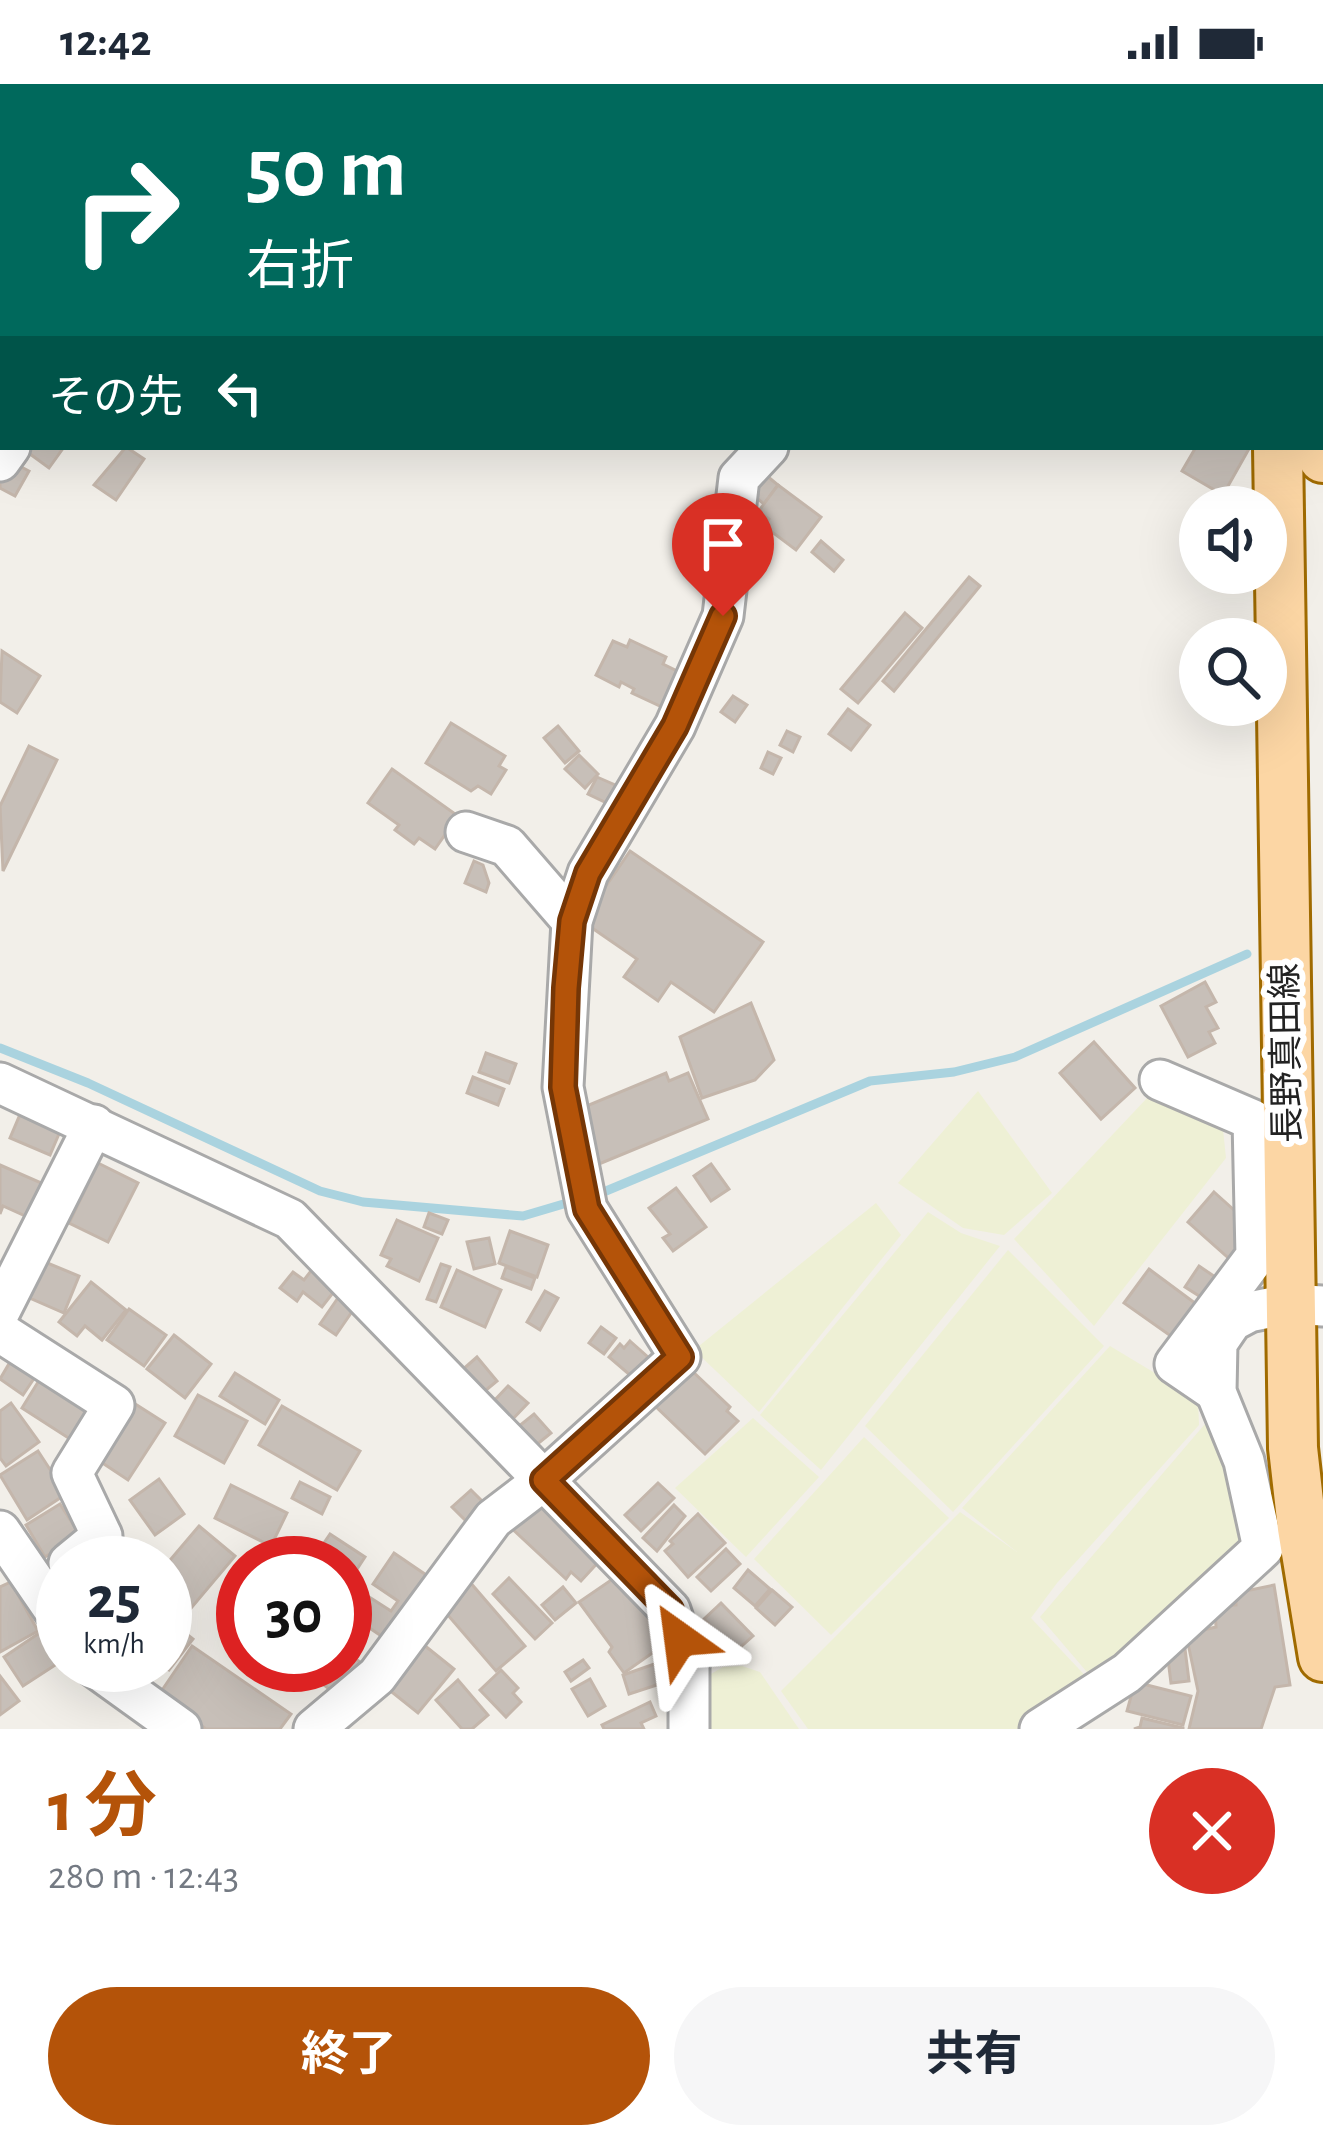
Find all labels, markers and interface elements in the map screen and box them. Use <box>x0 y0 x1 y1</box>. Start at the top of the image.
text: 12:42 <box>60 19 152 64</box>
text: 50 m <box>246 128 407 212</box>
icon: right <box>48 132 204 288</box>
text: 右折 <box>246 241 354 295</box>
icon: left <box>207 360 273 426</box>
text: その先 <box>48 376 183 421</box>
map controls <box>1179 486 1287 726</box>
button: sound <box>1179 486 1287 594</box>
pin <box>672 493 774 616</box>
icon: arrive <box>690 511 756 577</box>
button: search <box>1179 618 1287 726</box>
street label: 長野真田線 <box>1265 963 1307 1143</box>
speed limit sign: 30 <box>216 1536 372 1692</box>
text: 25 <box>87 1569 141 1629</box>
position arrow <box>617 1576 743 1702</box>
text: km/h <box>83 1629 145 1659</box>
button: close <box>1149 1768 1275 1894</box>
text: 1 分 <box>48 1772 157 1844</box>
text: 280 m · 12:43 <box>48 1857 239 1896</box>
button: 終了 <box>48 1987 650 2125</box>
button: 共有 <box>674 1987 1275 2125</box>

